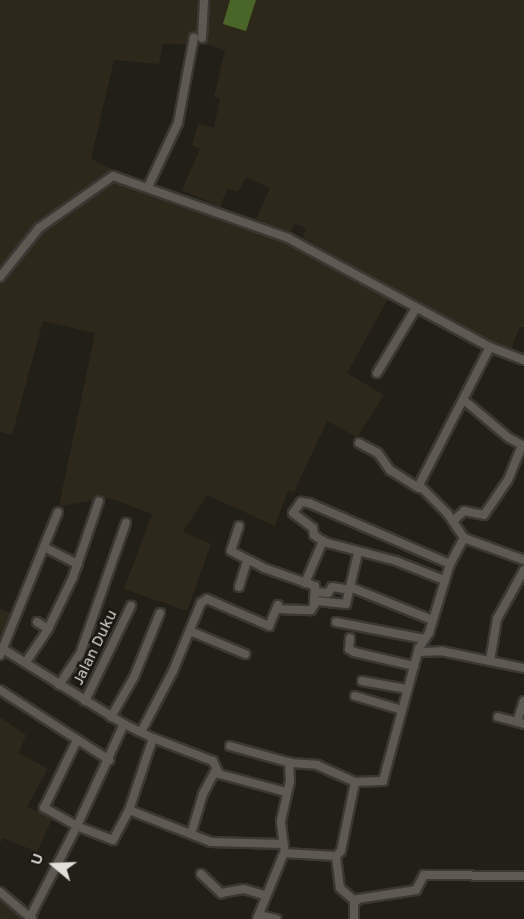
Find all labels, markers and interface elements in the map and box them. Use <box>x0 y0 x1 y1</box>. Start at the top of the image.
street label: Jalan Duku <box>69 606 121 688</box>
north arrow <box>24 835 84 895</box>
text: U <box>26 851 47 867</box>

